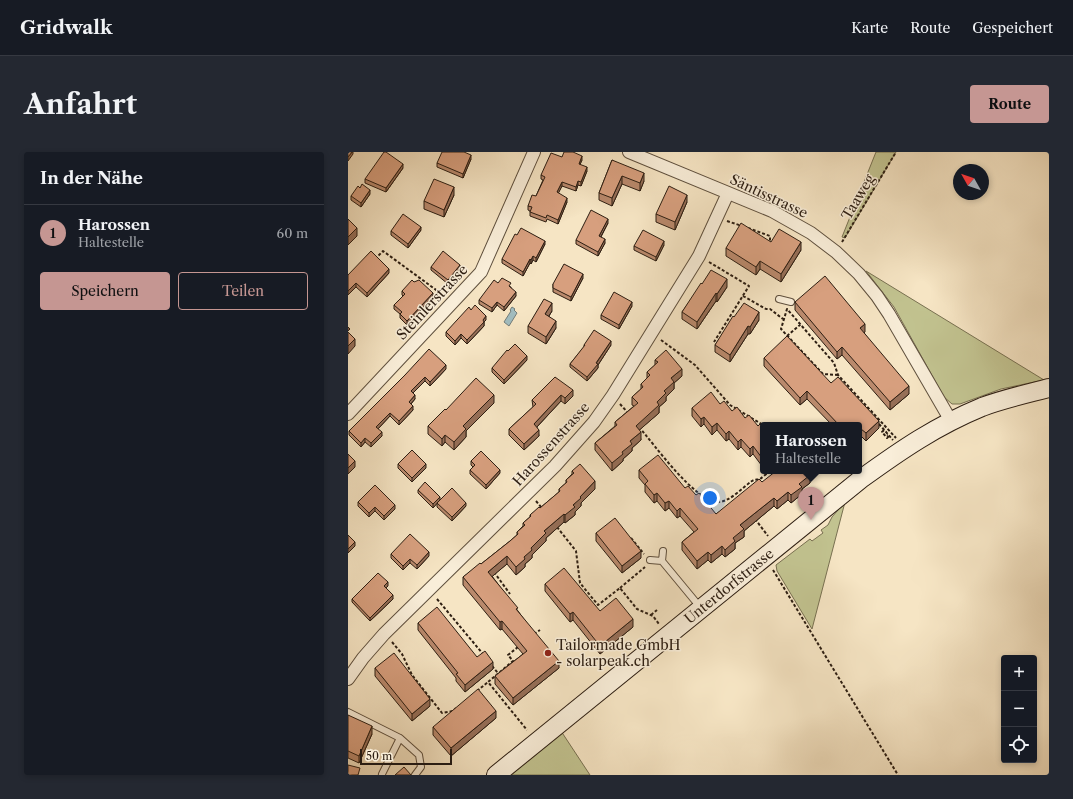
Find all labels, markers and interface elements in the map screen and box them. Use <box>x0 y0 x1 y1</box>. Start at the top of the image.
text: Gridwalk <box>20 16 113 39</box>
text: Karte <box>851 19 888 37</box>
text: Route <box>910 19 950 37</box>
text: Gespeichert <box>972 19 1053 37</box>
button: Route <box>970 85 1049 123</box>
text: Anfahrt <box>24 87 137 121</box>
north arrow <box>953 164 989 200</box>
text: In der Nähe <box>40 168 143 188</box>
street label: Säntisstrasse <box>727 170 811 222</box>
street label: Taaweg <box>837 170 879 223</box>
text: Harossen <box>78 215 150 234</box>
text: 1 <box>50 225 56 241</box>
text: 60 m <box>277 225 308 241</box>
text: Haltestelle <box>78 234 144 250</box>
street label: Steinlerstrasse <box>393 261 472 343</box>
button: Speichern <box>40 272 170 310</box>
button: Teilen <box>178 272 308 310</box>
street label: Harossenstrasse <box>509 398 593 490</box>
popup <box>760 422 862 474</box>
text: Harossen <box>775 431 847 450</box>
text: Haltestelle <box>775 450 841 466</box>
pin: 1 <box>798 487 824 520</box>
your location <box>700 488 720 508</box>
street label: Unterdorfstrasse <box>681 544 778 628</box>
place label: Tailormade GmbH - solarpeak.ch <box>556 636 680 670</box>
marker: Tailormade GmbH - solarpeak.ch <box>543 648 553 658</box>
map controls <box>1001 655 1037 763</box>
button: + <box>1001 655 1037 691</box>
button: − <box>1001 691 1037 727</box>
button: locate <box>1001 727 1037 763</box>
scale bar <box>360 747 452 766</box>
text: 50 m <box>366 749 392 763</box>

